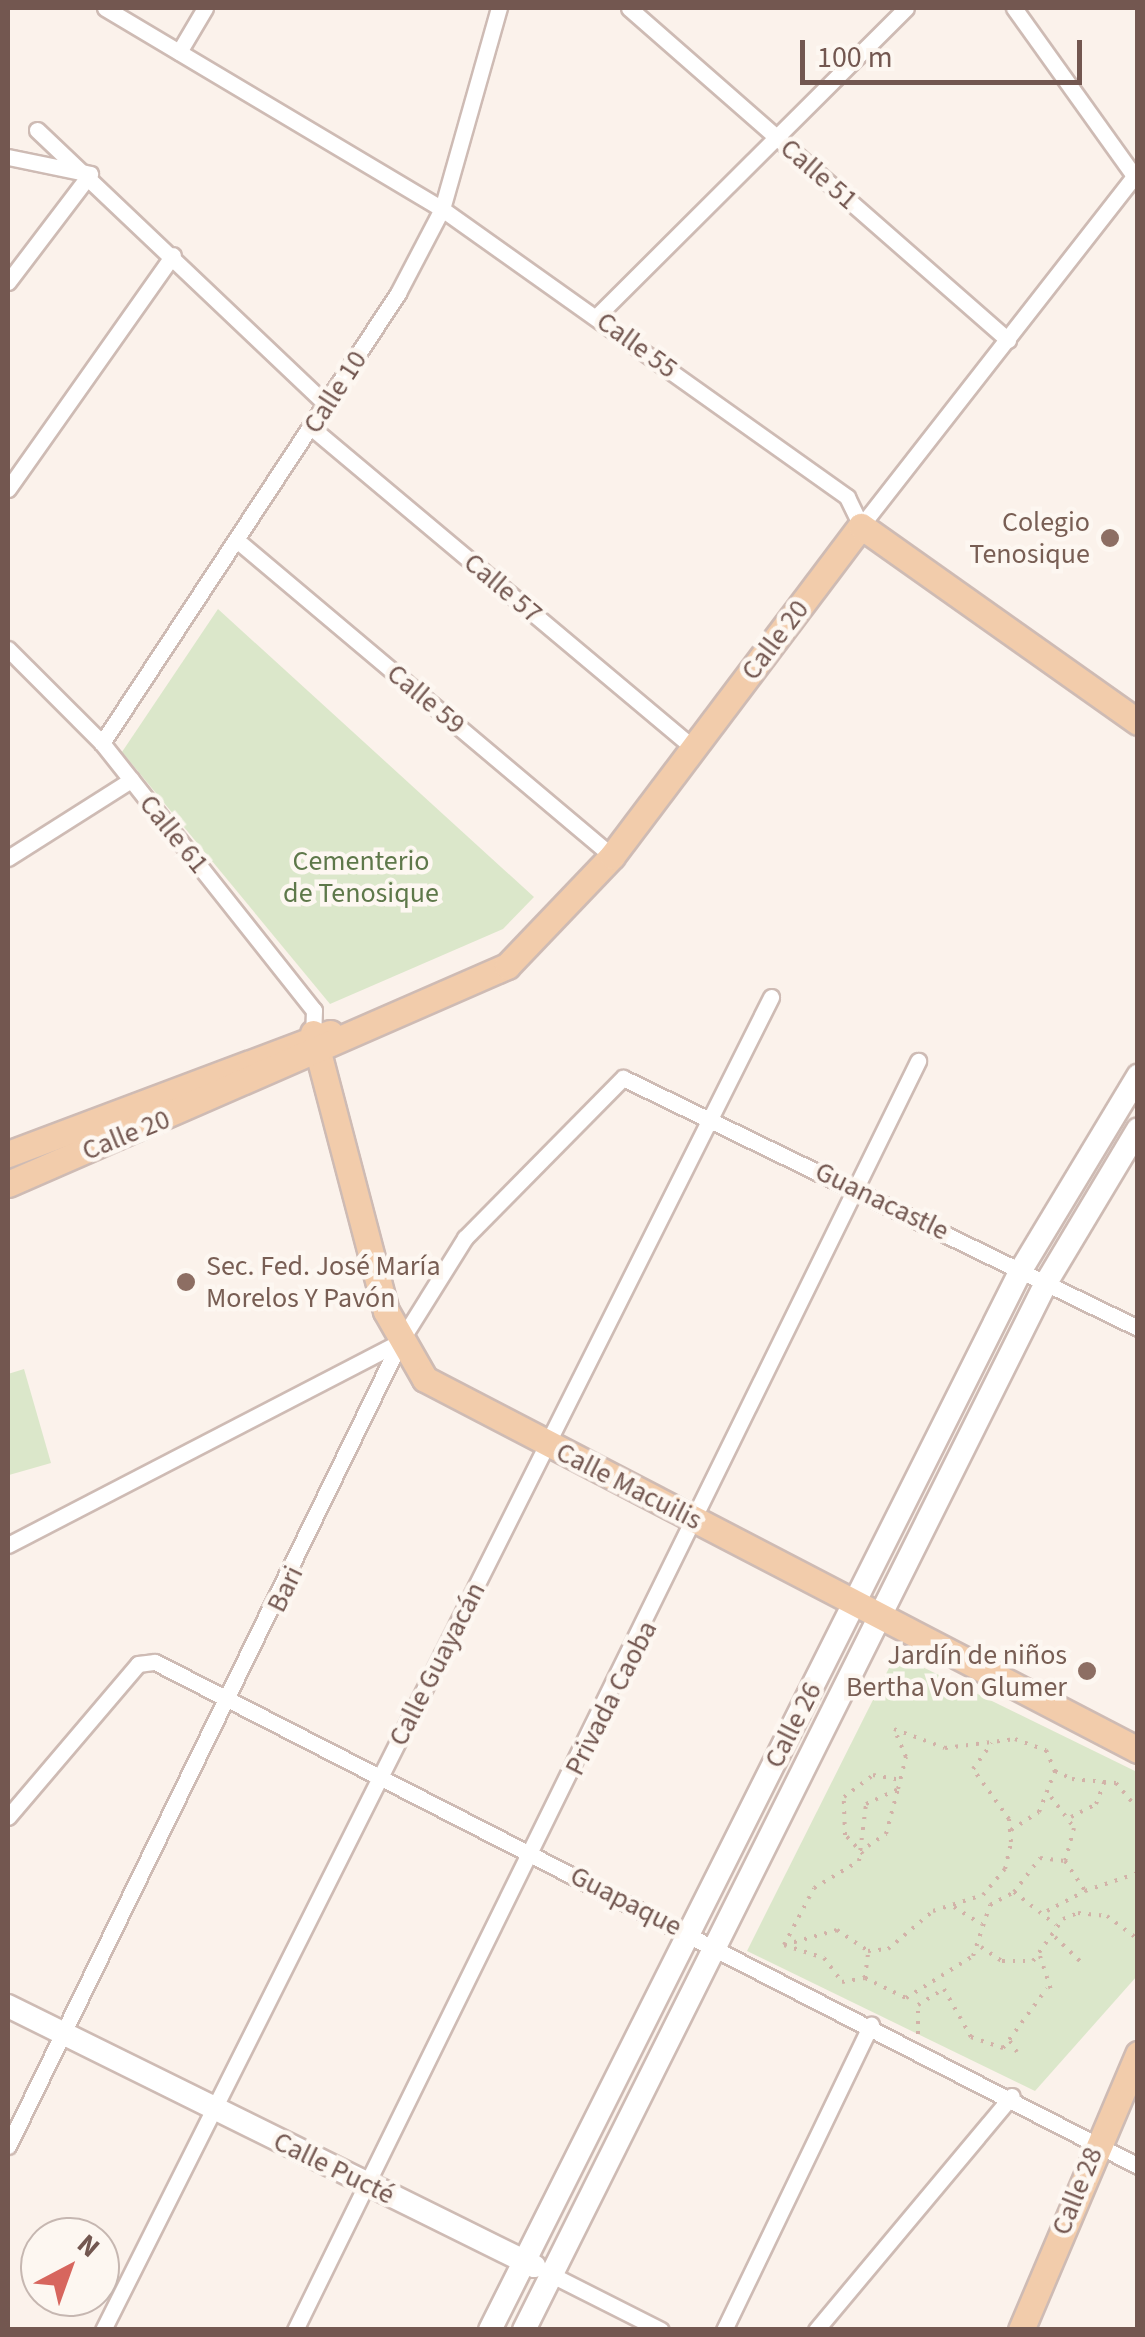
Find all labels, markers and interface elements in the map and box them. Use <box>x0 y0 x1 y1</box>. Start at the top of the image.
scale bar <box>805 20 1088 82</box>
text: 100 m <box>817 36 893 79</box>
street label: Calle 51 <box>773 131 865 217</box>
street label: Calle 55 <box>590 304 684 386</box>
street label: Calle 10 <box>296 344 374 440</box>
place label: Colegio Tenosique <box>969 505 1090 571</box>
marker: Colegio Tenosique <box>1099 527 1121 549</box>
street label: Calle 57 <box>457 546 549 630</box>
street label: Calle 20 <box>734 593 816 687</box>
street label: Calle 59 <box>380 657 472 741</box>
street label: Calle 61 <box>132 788 216 880</box>
park label: Cementerio de Tenosique <box>283 844 439 910</box>
street label: Calle 20 <box>77 1102 175 1168</box>
street label: Guanacastle <box>810 1154 954 1248</box>
place label: Sec. Fed. José María Morelos Y Pavón <box>206 1249 441 1315</box>
marker: Sec. Fed. José María Morelos Y Pavón <box>175 1271 197 1293</box>
street label: Calle Macuilis <box>551 1435 707 1537</box>
street label: Bari <box>260 1560 310 1618</box>
street label: Calle Guayacán <box>381 1577 493 1751</box>
street label: Privada Caoba <box>558 1615 664 1781</box>
place label: Jardín de niños Bertha Von Glumer <box>846 1638 1067 1704</box>
marker: Jardín de niños Bertha Von Glumer <box>1076 1660 1098 1682</box>
street label: Calle 26 <box>757 1677 829 1773</box>
street label: Guapaque <box>565 1859 687 1943</box>
street label: Calle Pucté <box>268 2124 400 2212</box>
street label: Calle 28 <box>1044 2142 1110 2240</box>
north arrow <box>20 2217 120 2317</box>
text: N <box>68 2225 109 2267</box>

